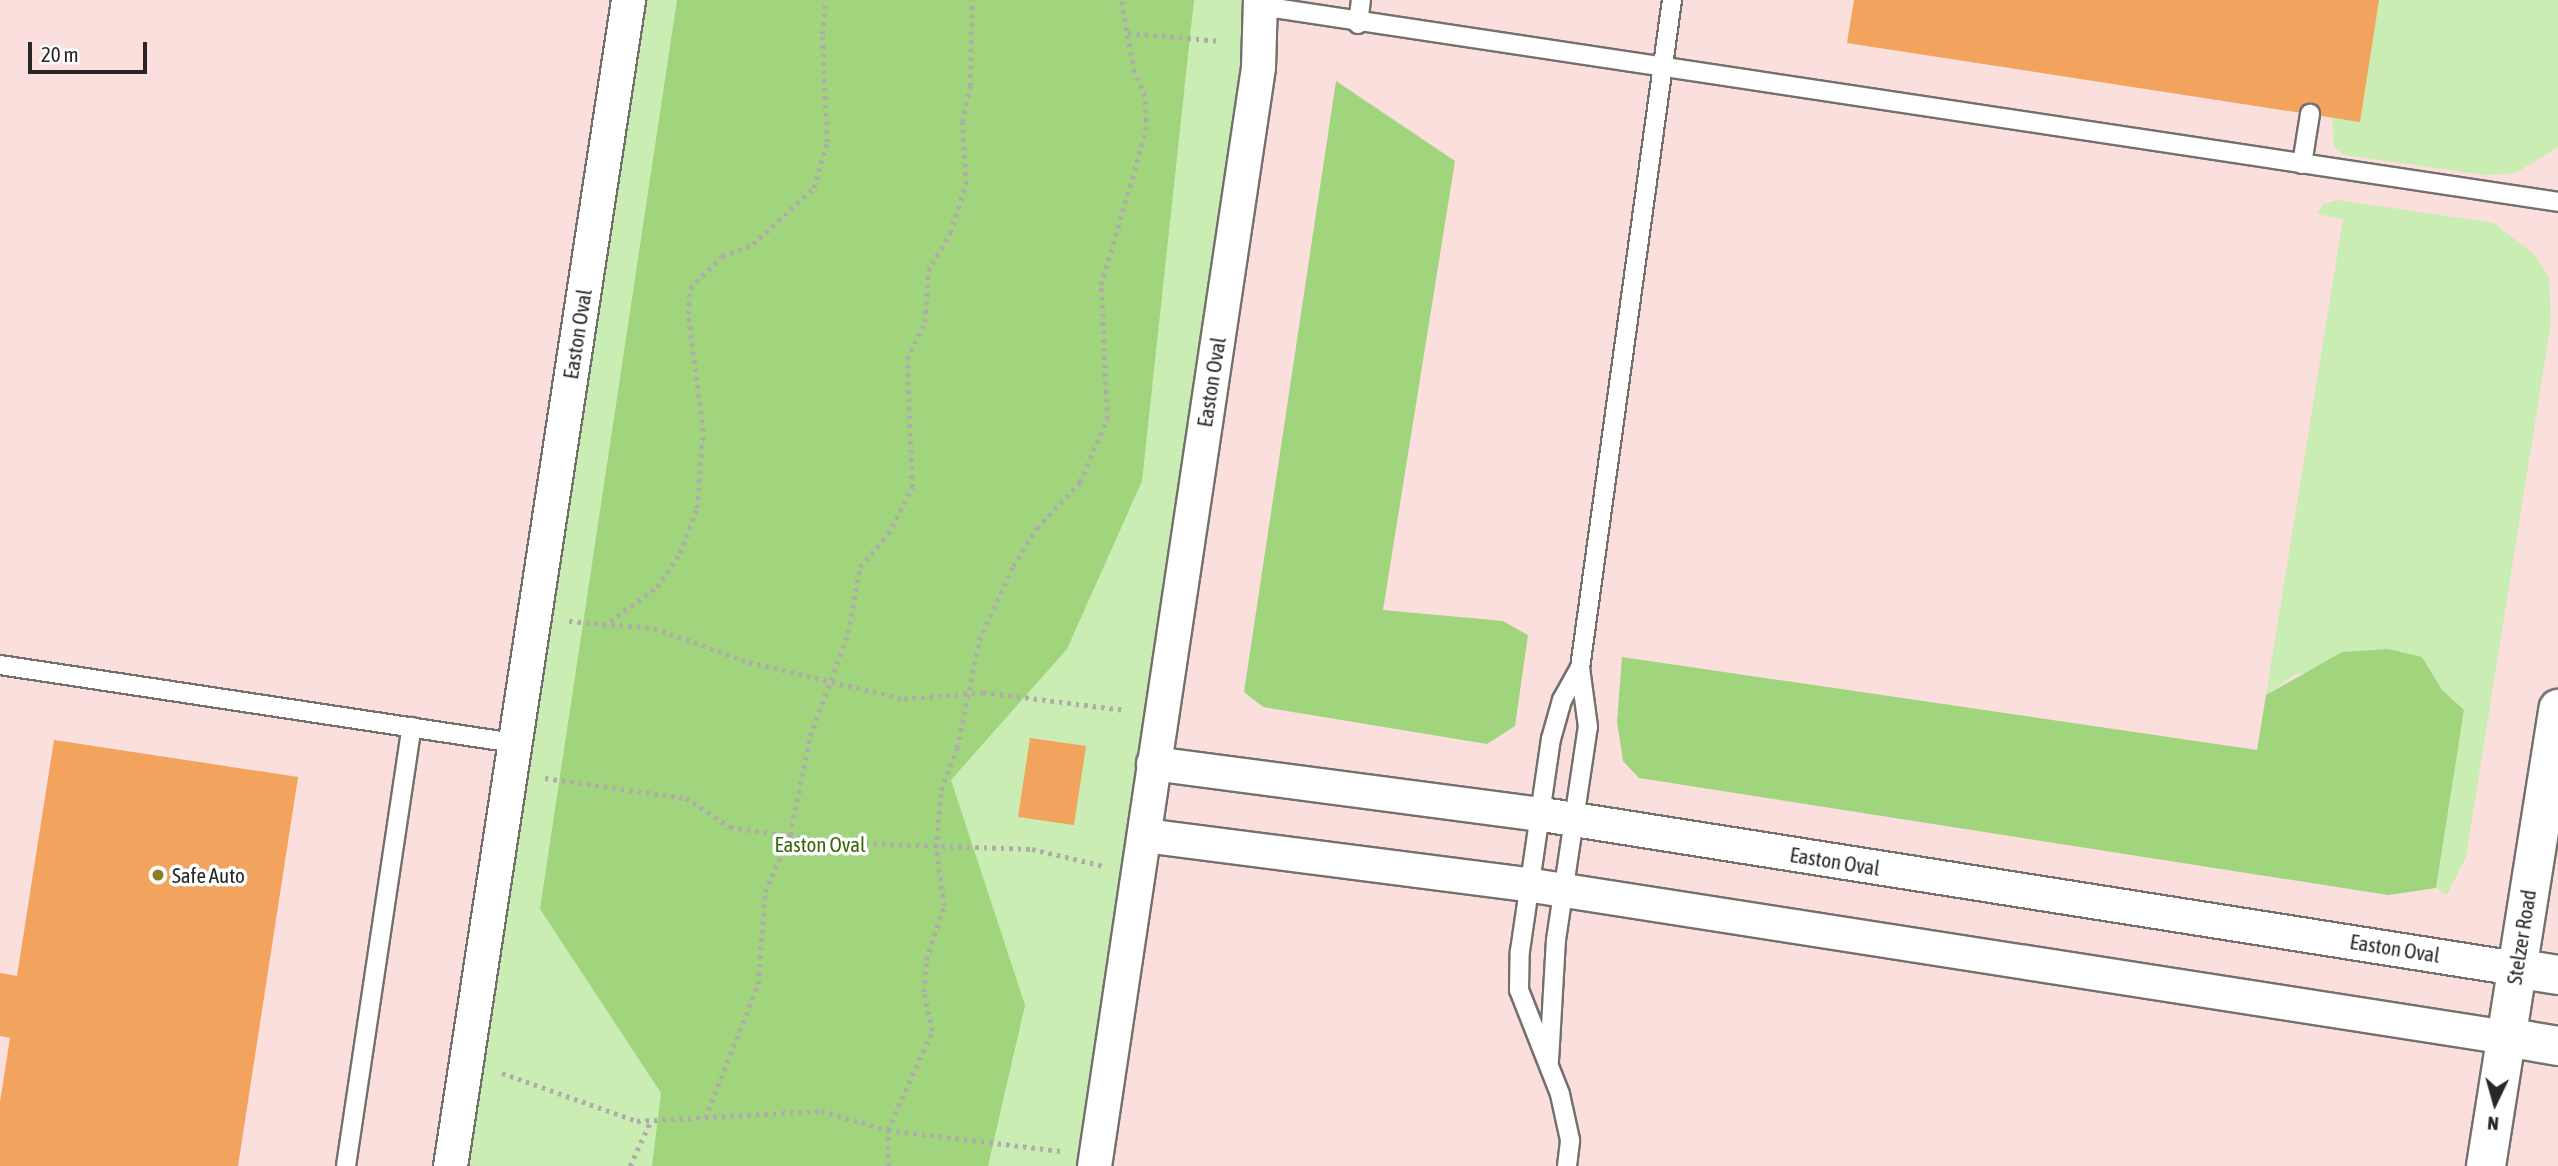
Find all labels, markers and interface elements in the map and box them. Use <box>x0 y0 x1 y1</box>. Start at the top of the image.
scale bar <box>32 28 150 72</box>
text: 20 m <box>41 42 79 66</box>
street label: Easton Oval <box>557 287 597 381</box>
street label: Easton Oval <box>1191 335 1231 429</box>
park label: Easton Oval <box>775 831 865 857</box>
street label: Easton Oval <box>1788 841 1882 881</box>
place label: Safe Auto <box>172 862 245 888</box>
marker: Safe Auto <box>150 867 166 883</box>
street label: Stelzer Road <box>2501 888 2541 986</box>
street label: Easton Oval <box>2348 928 2442 968</box>
north arrow <box>2460 1068 2530 1138</box>
text: N <box>2487 1112 2500 1135</box>

